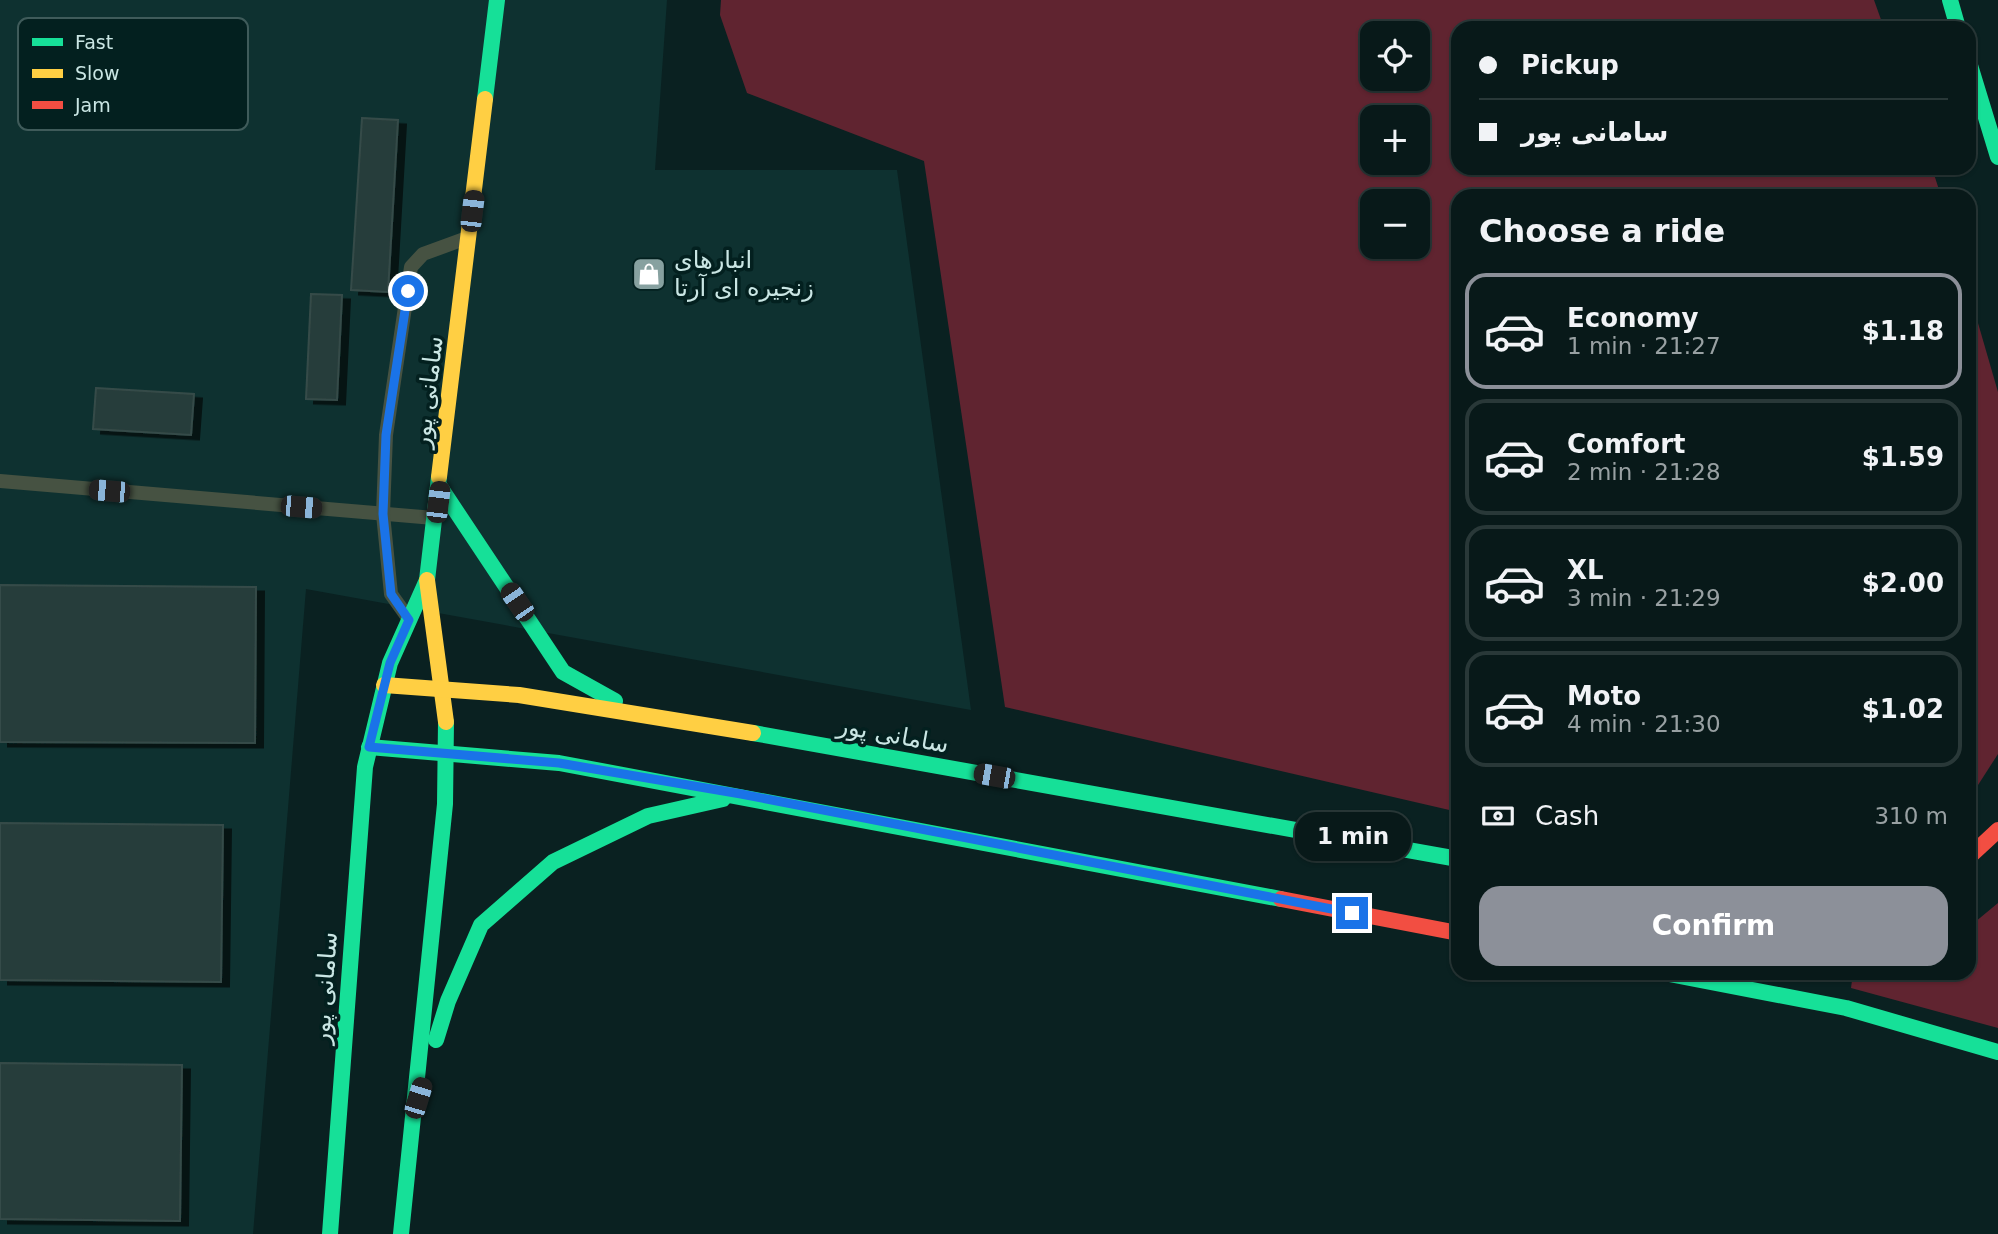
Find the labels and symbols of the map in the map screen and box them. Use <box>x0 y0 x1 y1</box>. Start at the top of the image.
legend <box>18 18 248 130</box>
text: Fast <box>75 31 113 53</box>
text: Slow <box>75 62 120 84</box>
text: Jam <box>74 94 111 116</box>
car <box>460 189 485 233</box>
place label: انبارهای زنجیره ای آرتا <box>674 246 814 302</box>
shop icon: انبارهای زنجیره ای آرتا <box>630 255 668 293</box>
route start <box>392 275 424 307</box>
street label: سامانی پور <box>407 334 449 451</box>
car <box>88 479 131 503</box>
car <box>426 480 451 524</box>
car <box>280 495 323 519</box>
car <box>497 579 538 625</box>
street label: سامانی پور <box>834 711 951 759</box>
car <box>972 762 1017 790</box>
callout: 1 min <box>1294 811 1410 860</box>
route end <box>1336 897 1368 929</box>
street label: سامانی پور <box>307 931 343 1046</box>
car <box>402 1075 435 1121</box>

